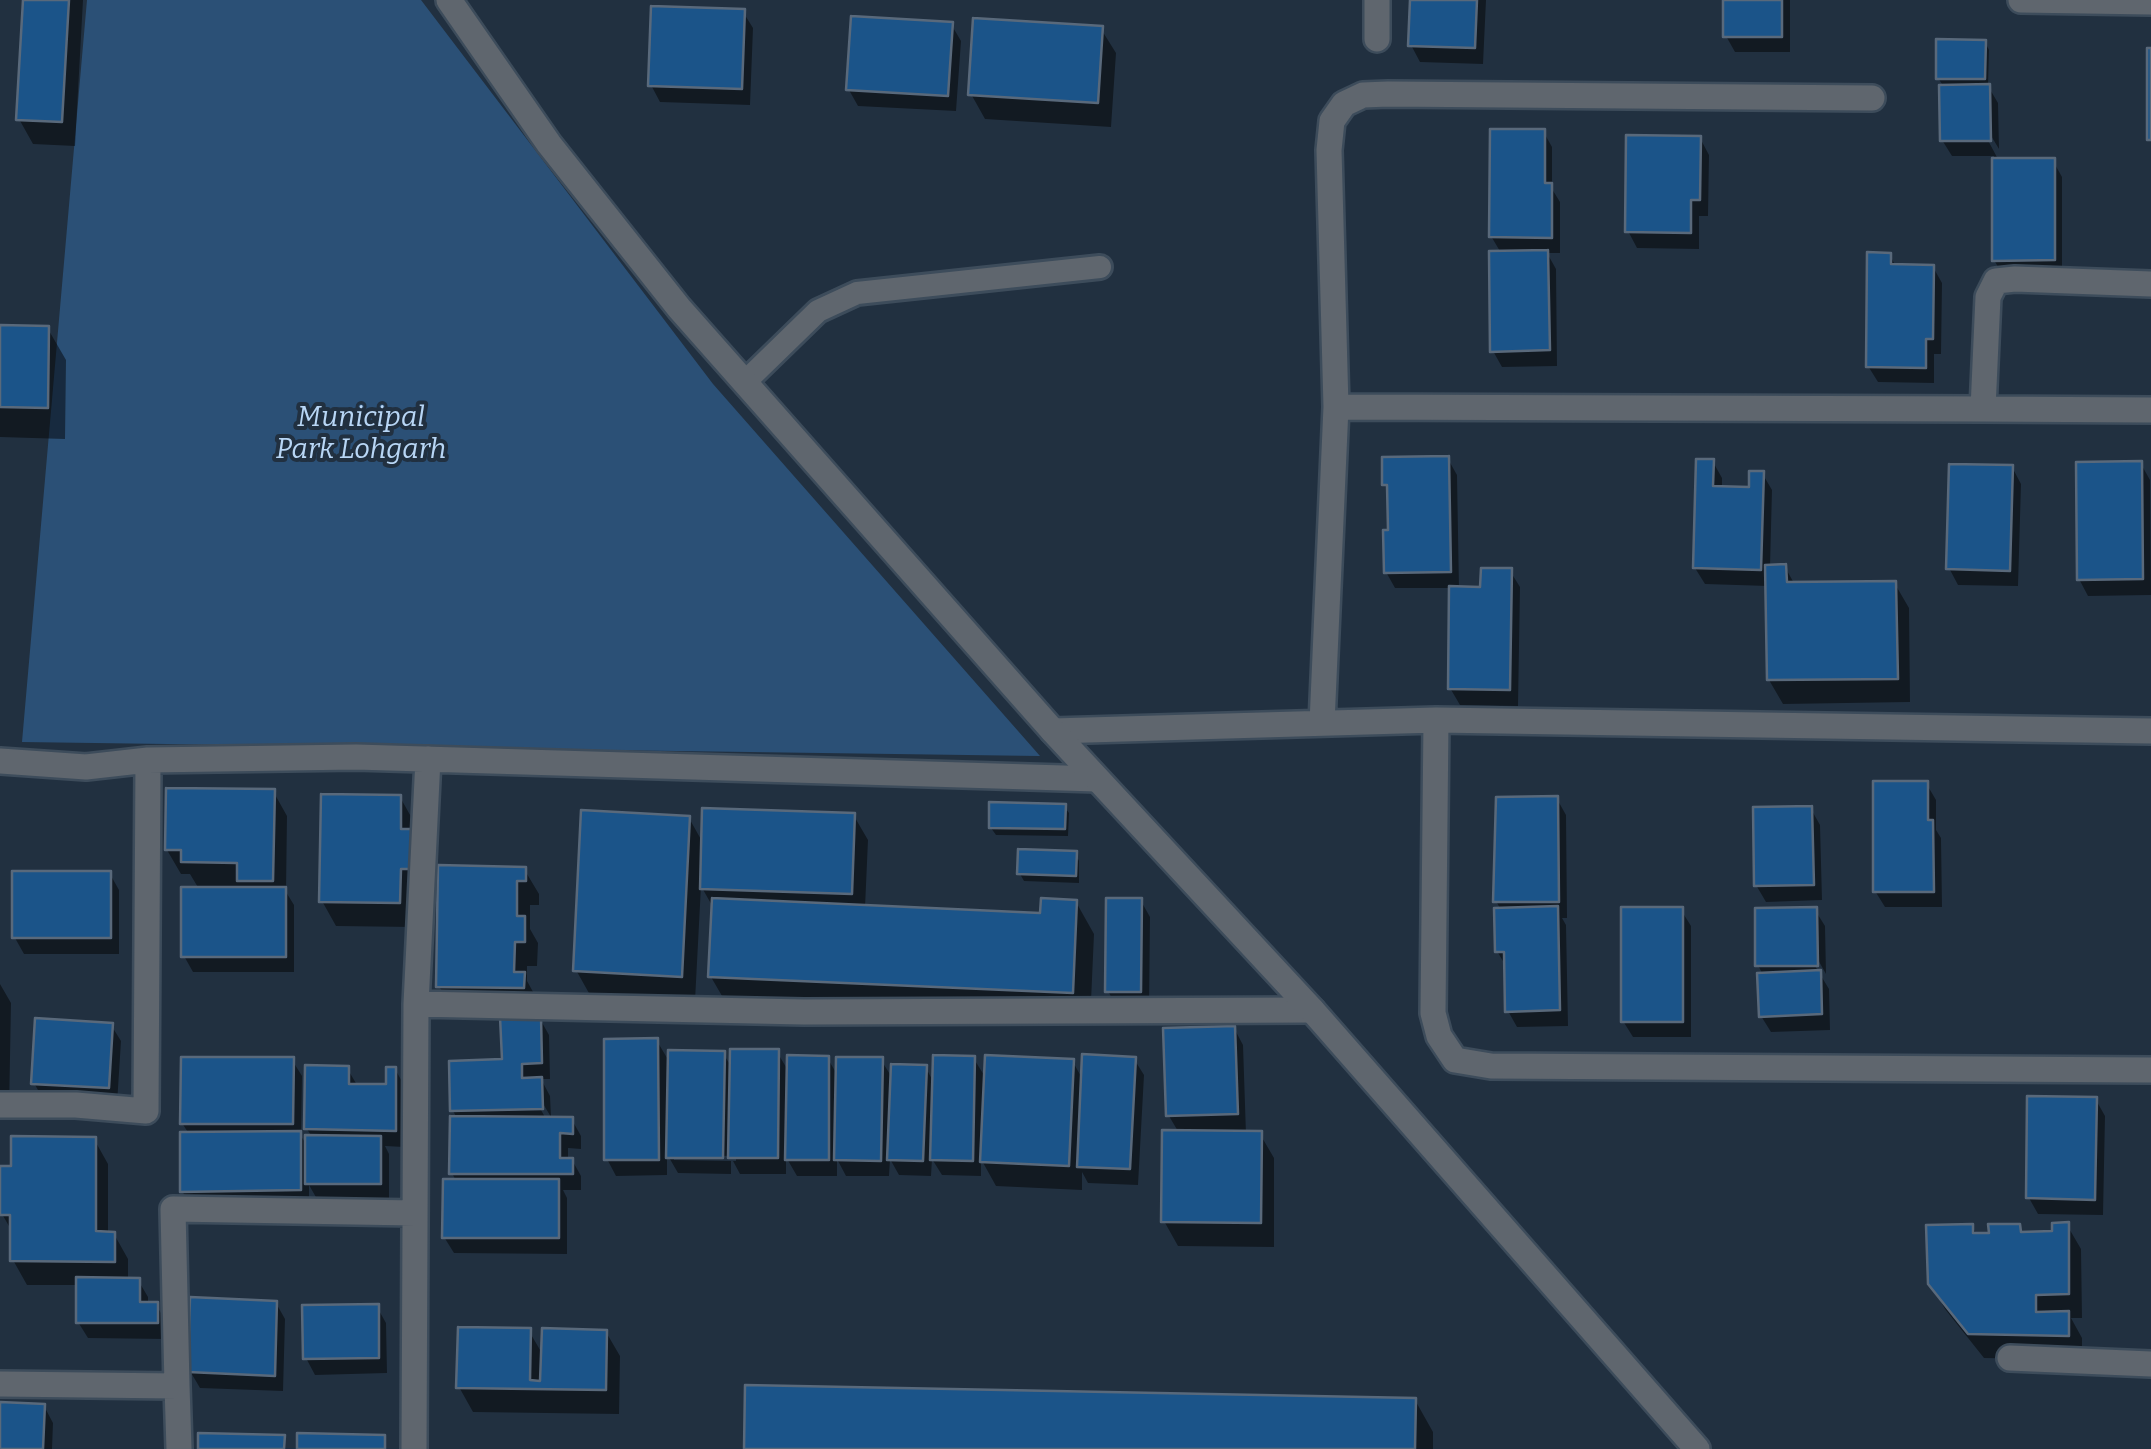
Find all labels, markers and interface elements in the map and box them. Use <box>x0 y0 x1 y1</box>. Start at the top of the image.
park label: Municipal Park Lohgarh <box>276 401 446 467</box>

